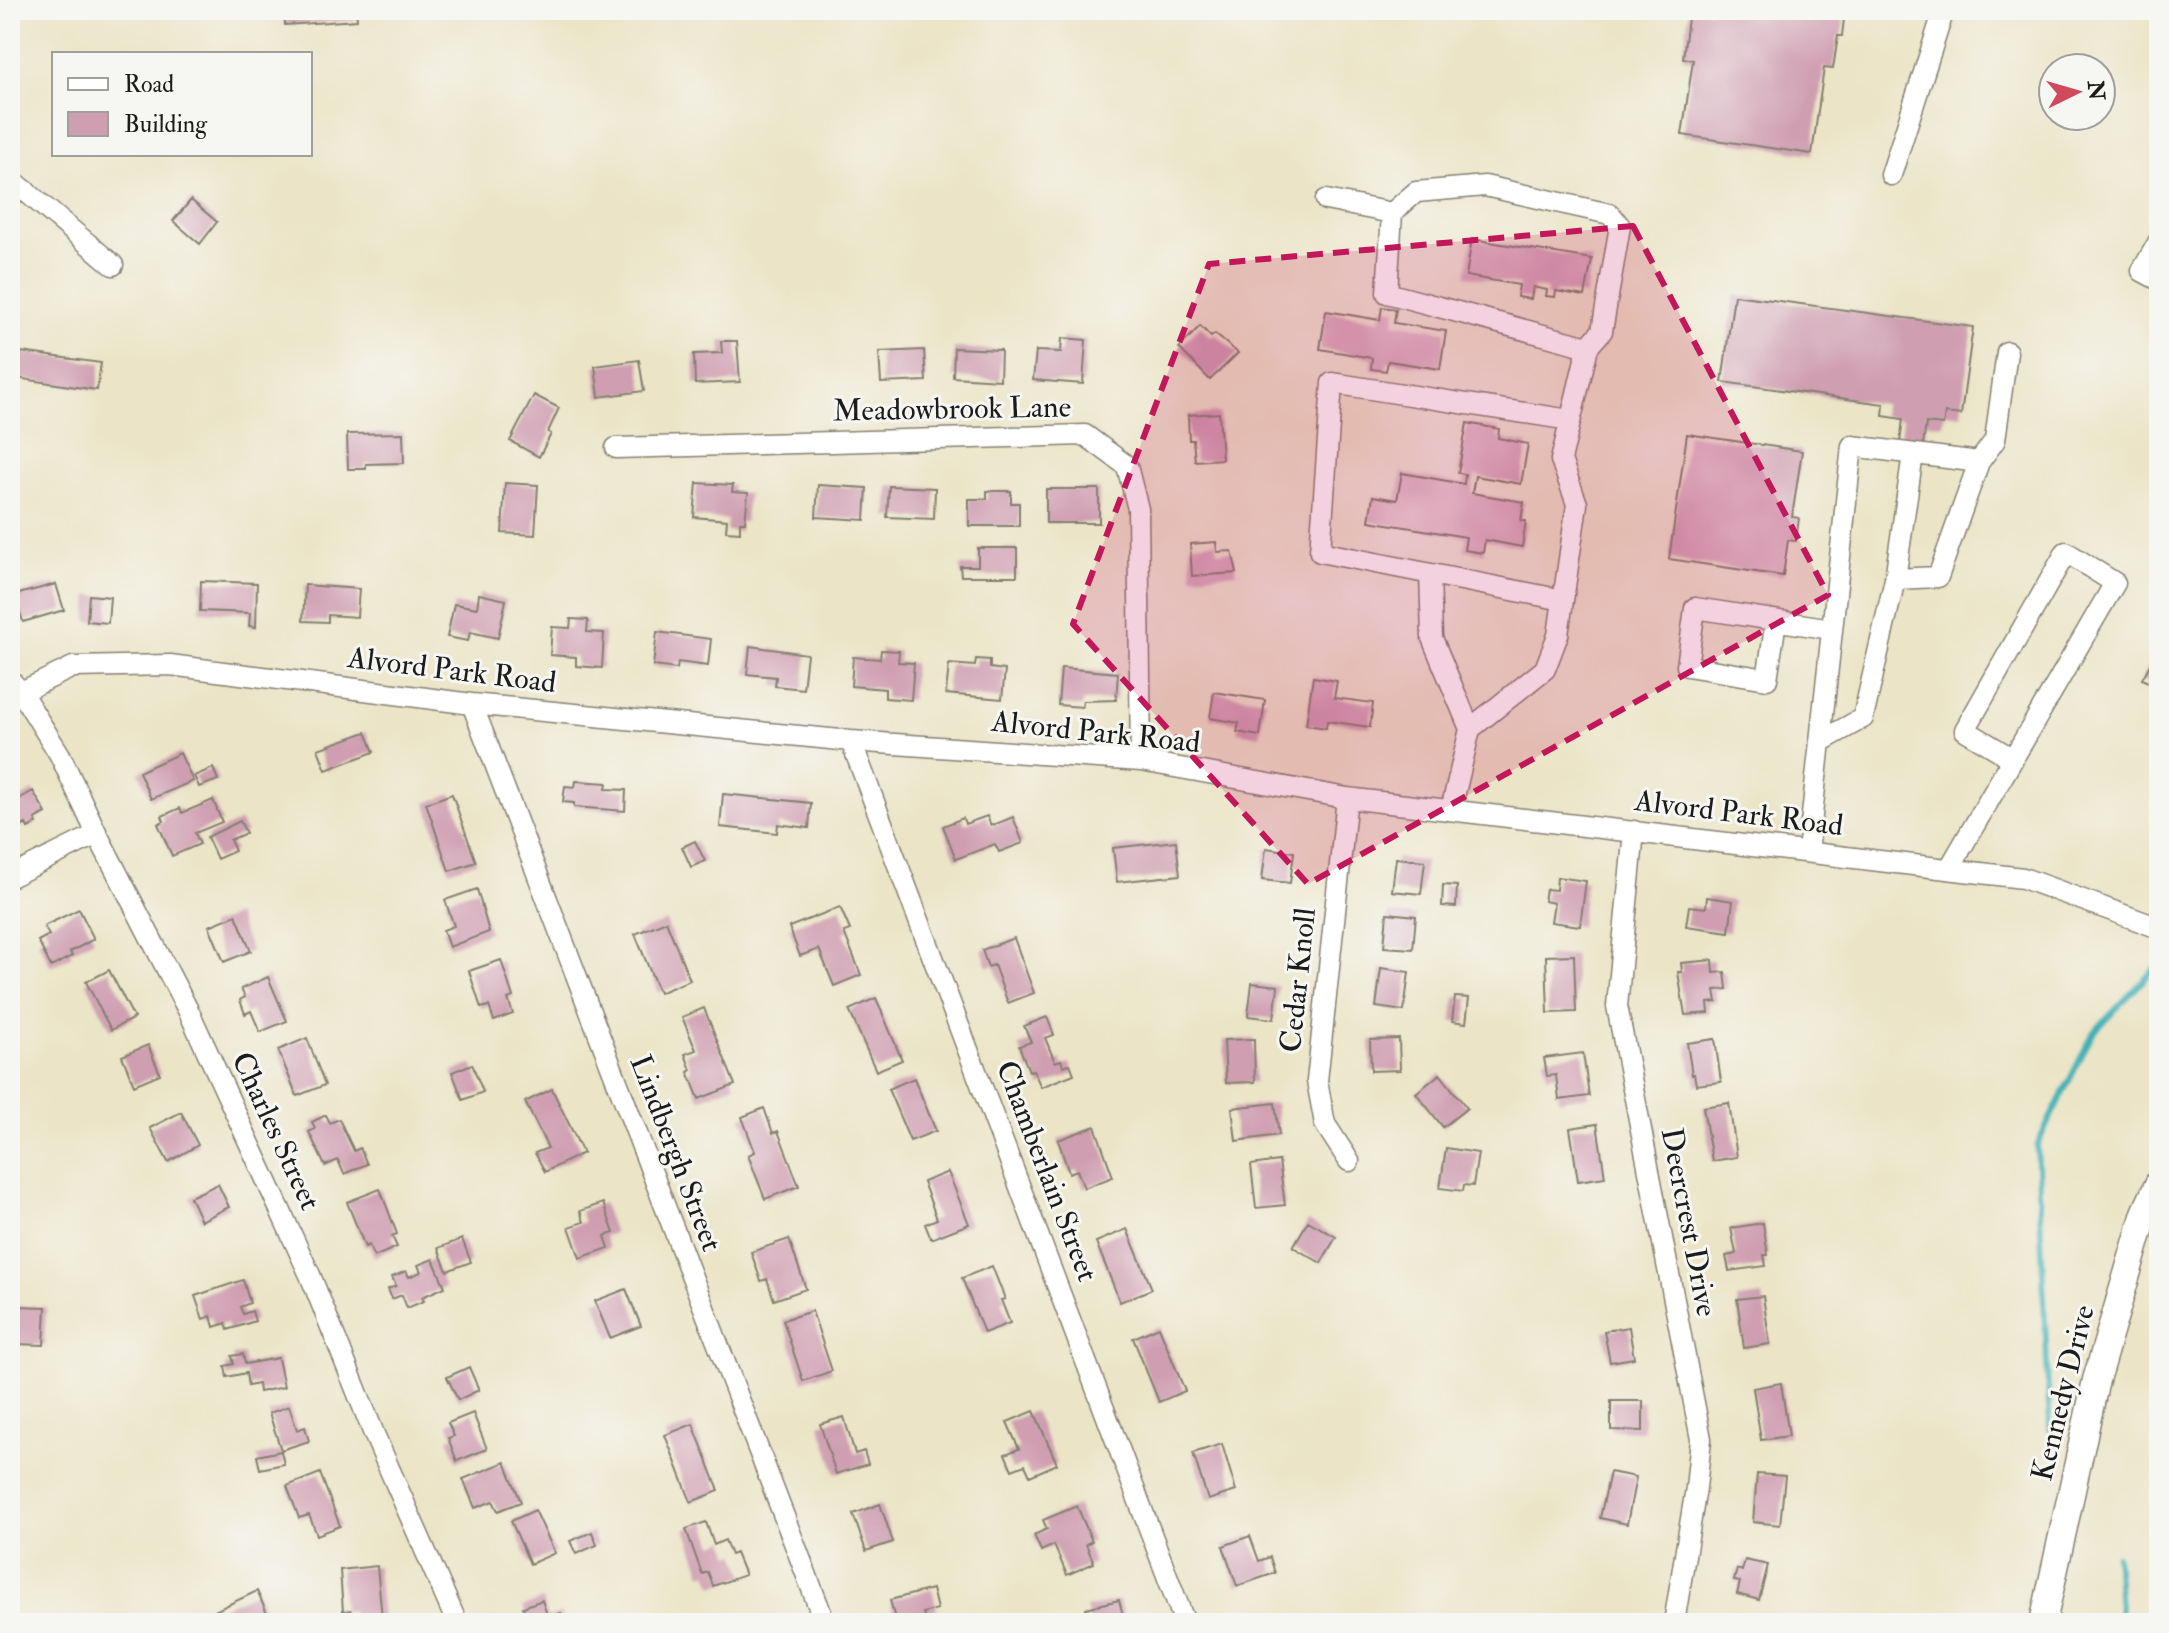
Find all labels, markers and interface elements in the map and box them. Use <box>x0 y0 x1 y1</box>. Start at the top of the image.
legend <box>52 52 312 156</box>
north arrow <box>2037 52 2117 132</box>
text: Road <box>124 69 174 100</box>
text: N <box>2081 78 2111 102</box>
text: Building <box>124 109 208 140</box>
street label: Meadowbrook Lane <box>833 388 1071 430</box>
street label: Alvord Park Road <box>345 639 558 701</box>
street label: Alvord Park Road <box>989 703 1202 761</box>
street label: Alvord Park Road <box>1632 782 1845 844</box>
street label: Cedar Knoll <box>1272 906 1324 1054</box>
street label: Charles Street <box>223 1046 329 1216</box>
street label: Lindbergh Street <box>622 1050 731 1257</box>
street label: Chamberlain Street <box>988 1055 1106 1287</box>
street label: Deercrest Drive <box>1653 1125 1725 1319</box>
street label: Kennedy Drive <box>2023 1301 2103 1485</box>

